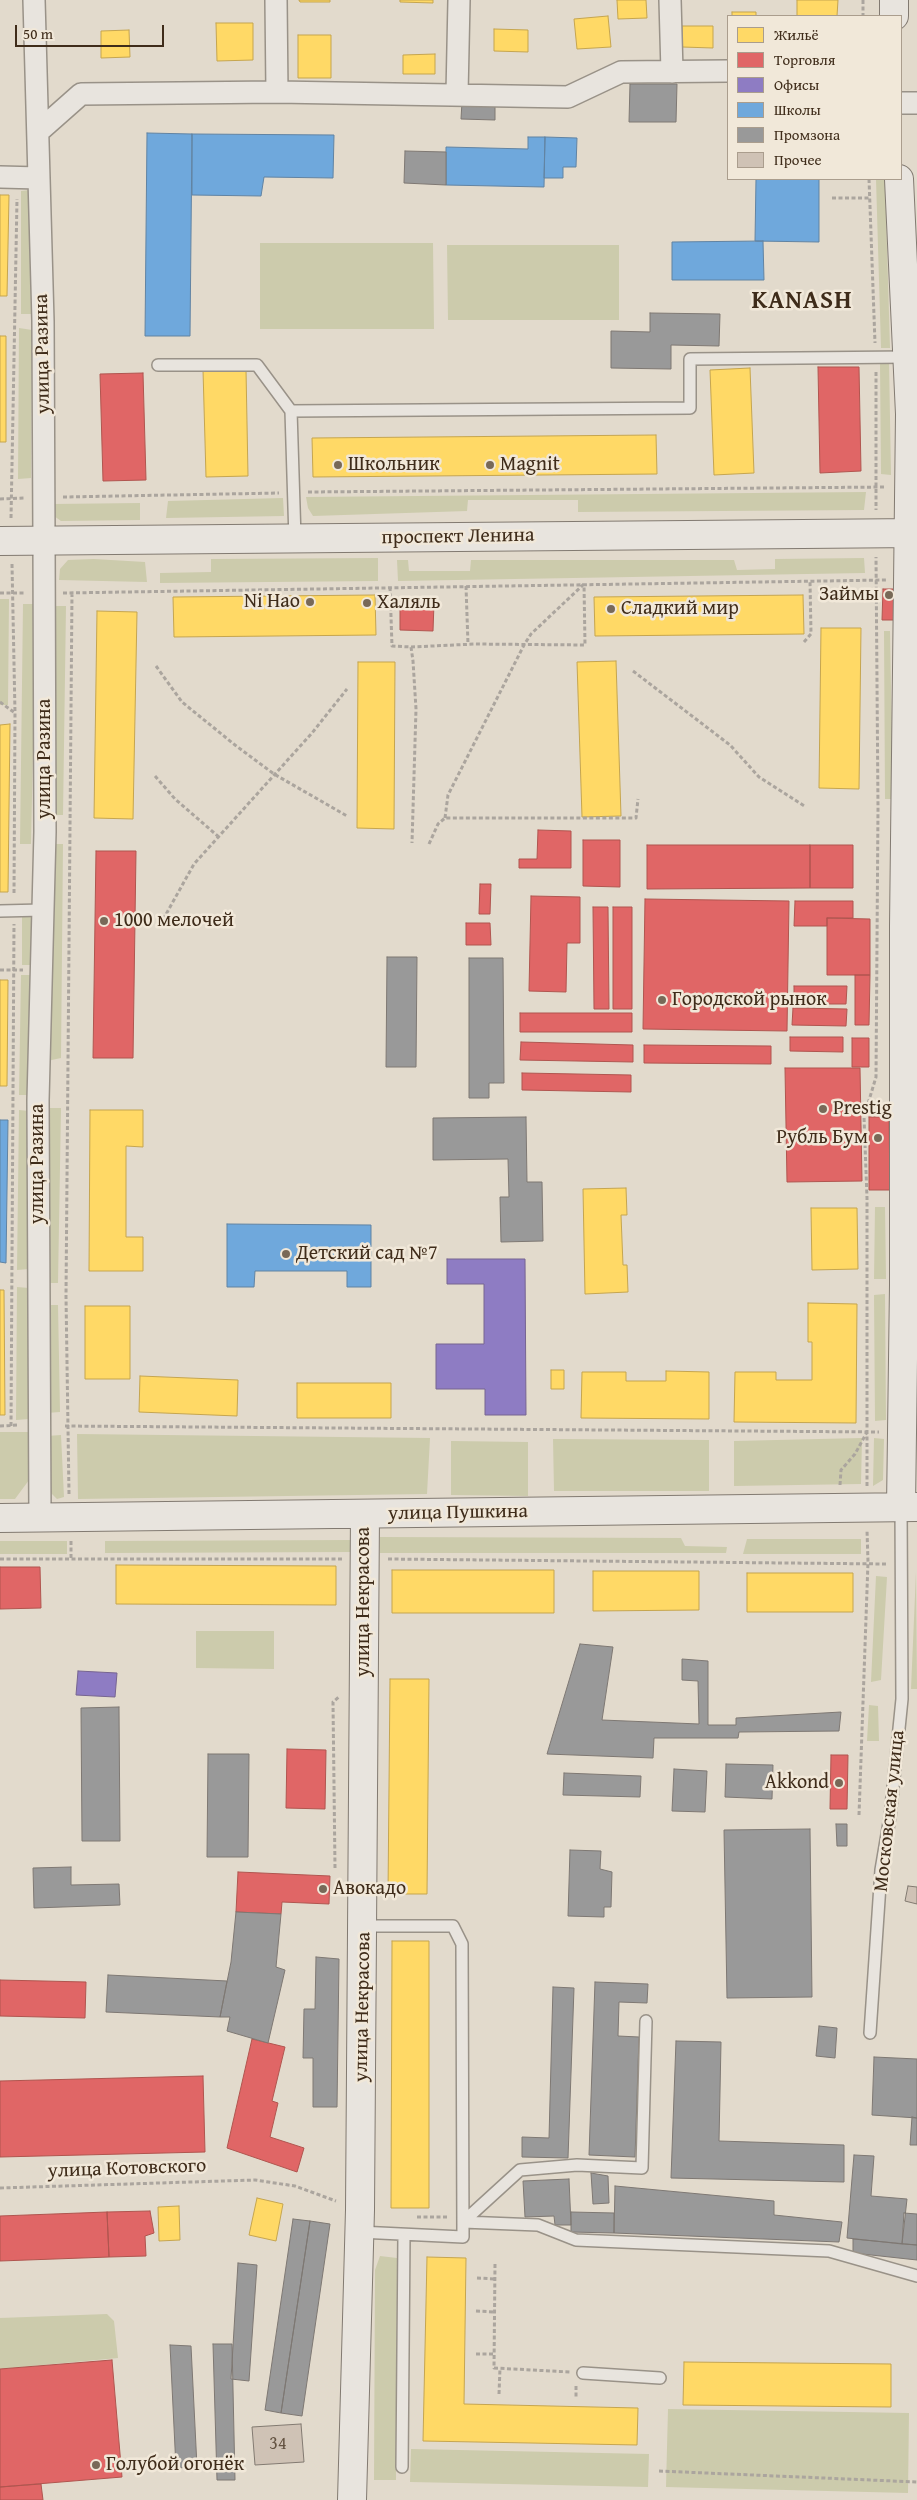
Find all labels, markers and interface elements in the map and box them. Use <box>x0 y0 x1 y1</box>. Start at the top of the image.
scale bar <box>18 15 166 47</box>
legend <box>727 15 902 180</box>
text: 50 m <box>23 23 53 44</box>
text: Жильё <box>774 24 819 45</box>
text: Торговля <box>774 49 835 70</box>
text: Офисы <box>774 74 819 95</box>
text: Школы <box>774 99 821 120</box>
text: Промзона <box>774 124 840 145</box>
text: Прочее <box>774 149 822 170</box>
district label: KANASH <box>751 287 853 317</box>
street label: улица Разина <box>30 294 56 414</box>
place label: Школьник <box>348 453 440 477</box>
place label: Magnit <box>500 453 560 477</box>
marker: Школьник <box>332 459 344 471</box>
marker: Magnit <box>484 459 496 471</box>
street label: проспект Ленина <box>381 524 535 550</box>
place label: Займы <box>819 583 879 607</box>
marker: Займы <box>883 589 895 601</box>
place label: Ni Hao <box>244 590 300 614</box>
place label: Халяль <box>377 591 441 615</box>
marker: Ni Hao <box>304 596 316 608</box>
marker: Халяль <box>361 597 373 609</box>
place label: Сладкий мир <box>621 597 739 621</box>
marker: Сладкий мир <box>605 603 617 615</box>
street label: улица Разина <box>33 699 57 819</box>
place label: 1000 мелочей <box>114 909 234 933</box>
marker: 1000 мелочей <box>98 915 110 927</box>
place label: Городской рынок <box>672 988 827 1012</box>
marker: Городской рынок <box>656 994 668 1006</box>
place label: Prestig <box>833 1097 892 1121</box>
marker: Prestig <box>817 1103 829 1115</box>
street label: улица Разина <box>26 1104 50 1224</box>
place label: Рубль Бум <box>776 1126 868 1150</box>
marker: Рубль Бум <box>872 1132 884 1144</box>
place label: Детский сад №7 <box>296 1242 438 1266</box>
marker: Детский сад №7 <box>280 1248 292 1260</box>
street label: улица Пушкина <box>388 1500 528 1526</box>
street label: улица Некрасова <box>352 1527 376 1677</box>
street label: Московская улица <box>870 1729 910 1893</box>
place label: Akkond <box>765 1771 829 1795</box>
marker: Akkond <box>833 1777 845 1789</box>
place label: Авокадо <box>333 1877 406 1901</box>
marker: Авокадо <box>317 1883 329 1895</box>
street label: улица Некрасова <box>350 1932 376 2082</box>
street label: улица Котовского <box>47 2154 207 2184</box>
house number: 34 <box>269 2433 287 2455</box>
place label: Голубой огонёк <box>106 2453 244 2477</box>
marker: Голубой огонёк <box>90 2459 102 2471</box>

